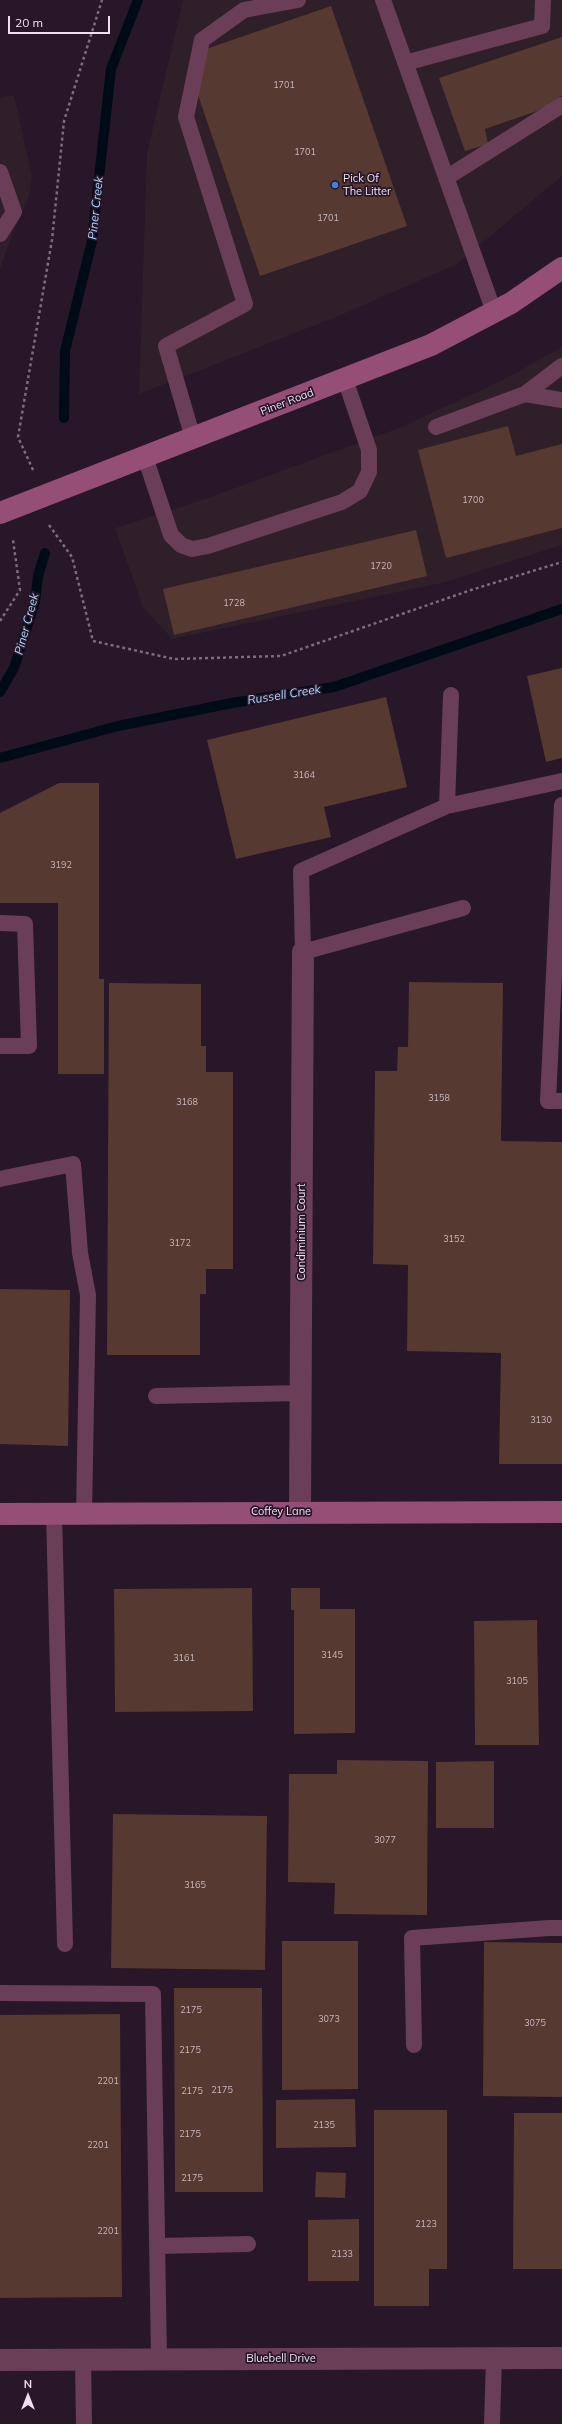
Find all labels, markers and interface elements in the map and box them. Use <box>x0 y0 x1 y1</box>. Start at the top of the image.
scale bar <box>10 8 112 34</box>
text: 20 m <box>15 15 43 30</box>
house number: 1701 <box>273 80 295 90</box>
house number: 1701 <box>294 147 316 157</box>
place label: Pick Of The Litter <box>343 172 391 198</box>
water label: Piner Creek <box>86 176 106 240</box>
marker: Pick Of The Litter <box>330 180 340 190</box>
house number: 1701 <box>317 213 339 223</box>
street label: Piner Road <box>258 386 316 418</box>
house number: 1700 <box>462 495 484 505</box>
house number: 1720 <box>370 561 392 571</box>
water label: Piner Creek <box>12 591 42 657</box>
house number: 1728 <box>223 598 245 608</box>
water label: Russell Creek <box>246 682 322 708</box>
house number: 3164 <box>293 770 315 780</box>
house number: 3192 <box>50 860 72 870</box>
house number: 3158 <box>428 1093 450 1103</box>
house number: 3168 <box>176 1097 198 1107</box>
street label: Condiminium Court <box>295 1183 309 1281</box>
house number: 3152 <box>443 1234 465 1244</box>
house number: 3172 <box>169 1238 191 1248</box>
house number: 3130 <box>530 1415 552 1425</box>
street label: Coffey Lane <box>251 1505 311 1519</box>
house number: 3145 <box>321 1650 343 1660</box>
house number: 3161 <box>173 1653 195 1663</box>
house number: 3105 <box>506 1676 528 1686</box>
house number: 3077 <box>374 1835 396 1845</box>
house number: 3165 <box>184 1880 206 1890</box>
house number: 2175 <box>180 2005 202 2015</box>
house number: 3073 <box>318 2014 340 2024</box>
house number: 3075 <box>524 2018 546 2028</box>
house number: 2175 <box>179 2045 201 2055</box>
house number: 2201 <box>97 2076 119 2086</box>
house number: 2175 <box>211 2085 233 2095</box>
house number: 2175 <box>181 2086 203 2096</box>
house number: 2135 <box>313 2120 335 2130</box>
house number: 2175 <box>179 2129 201 2139</box>
house number: 2201 <box>87 2140 109 2150</box>
house number: 2175 <box>181 2173 203 2183</box>
house number: 2123 <box>415 2219 437 2229</box>
house number: 2201 <box>97 2226 119 2236</box>
house number: 2133 <box>331 2249 353 2259</box>
street label: Bluebell Drive <box>246 2352 316 2366</box>
north arrow <box>8 2376 48 2416</box>
text: N <box>24 2377 32 2391</box>

